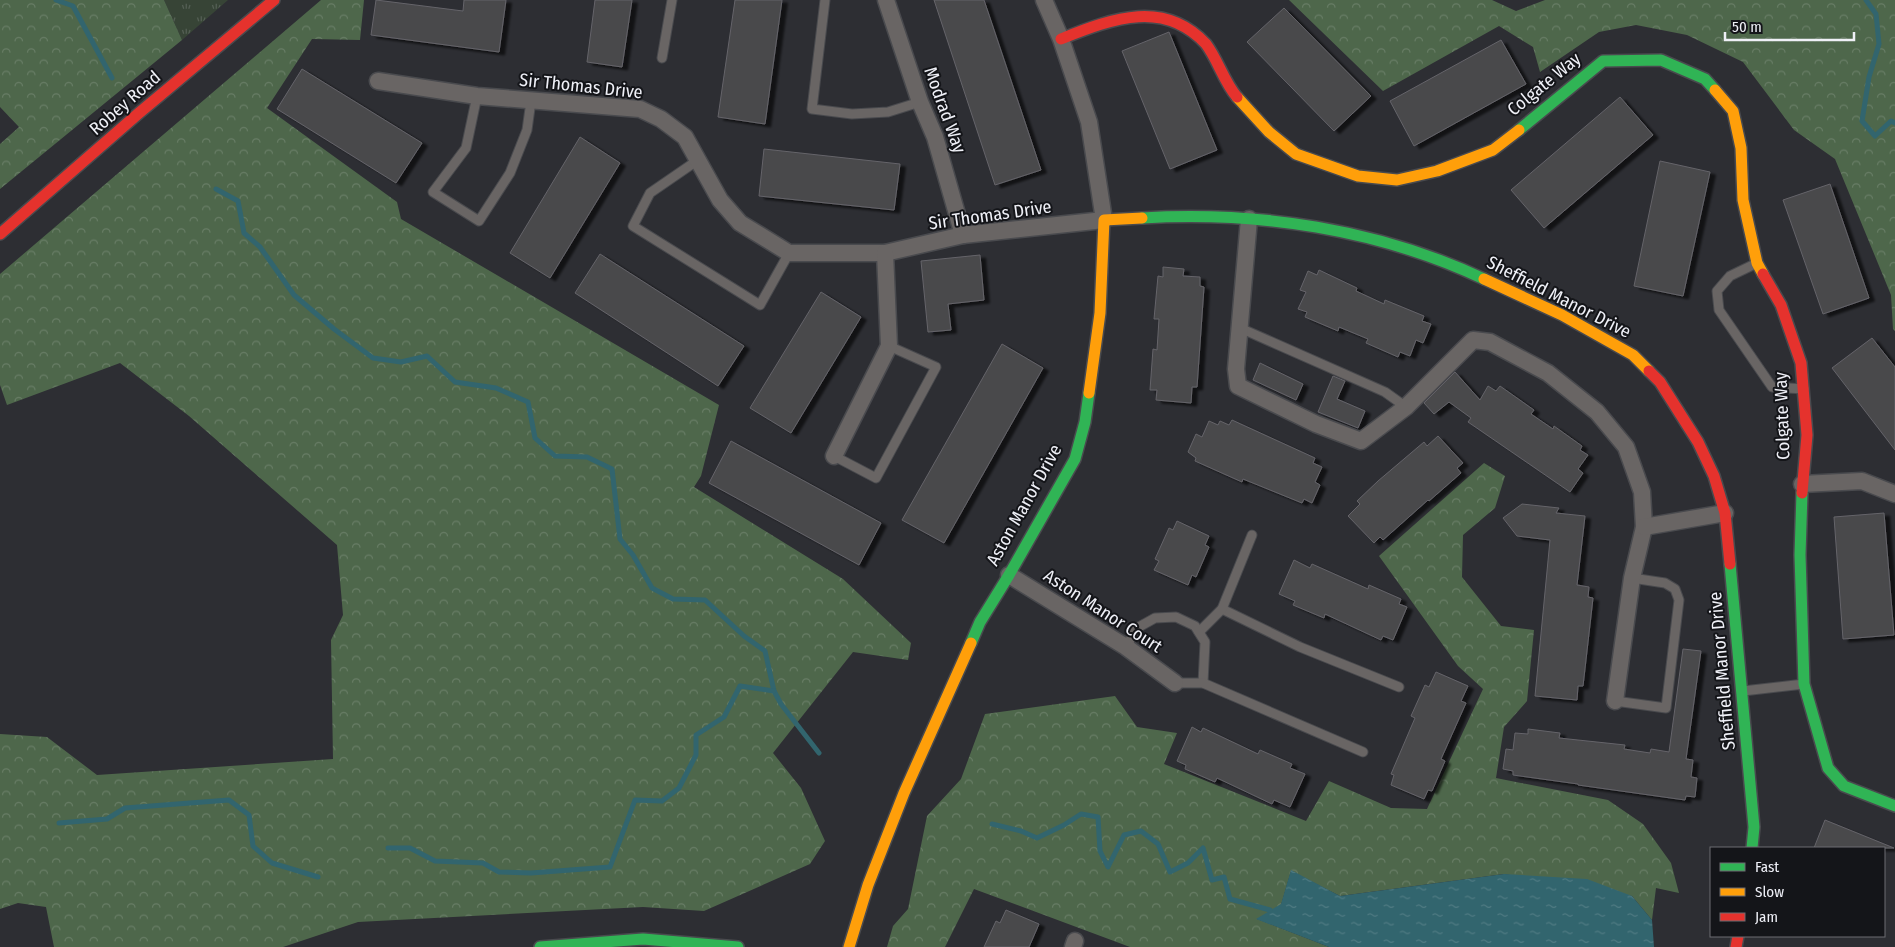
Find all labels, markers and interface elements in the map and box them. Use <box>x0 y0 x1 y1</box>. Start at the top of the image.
scale bar <box>1725 10 1854 42</box>
text: 50 m <box>1732 18 1762 36</box>
street label: Colgate Way <box>1503 48 1585 120</box>
street label: Modrad Way <box>919 64 971 156</box>
street label: Robey Road <box>85 66 165 140</box>
street label: Sir Thomas Drive <box>518 69 644 103</box>
street label: Sir Thomas Drive <box>927 195 1053 235</box>
street label: Sheffield Manor Drive <box>1483 251 1635 343</box>
street label: Colgate Way <box>1769 372 1795 460</box>
street label: Aston Manor Drive <box>982 440 1066 569</box>
street label: Aston Manor Court <box>1040 565 1166 658</box>
street label: Sheffield Manor Drive <box>1704 591 1740 751</box>
legend <box>1710 847 1885 937</box>
text: Fast <box>1755 858 1779 876</box>
text: Slow <box>1755 883 1784 901</box>
text: Jam <box>1755 908 1778 926</box>

